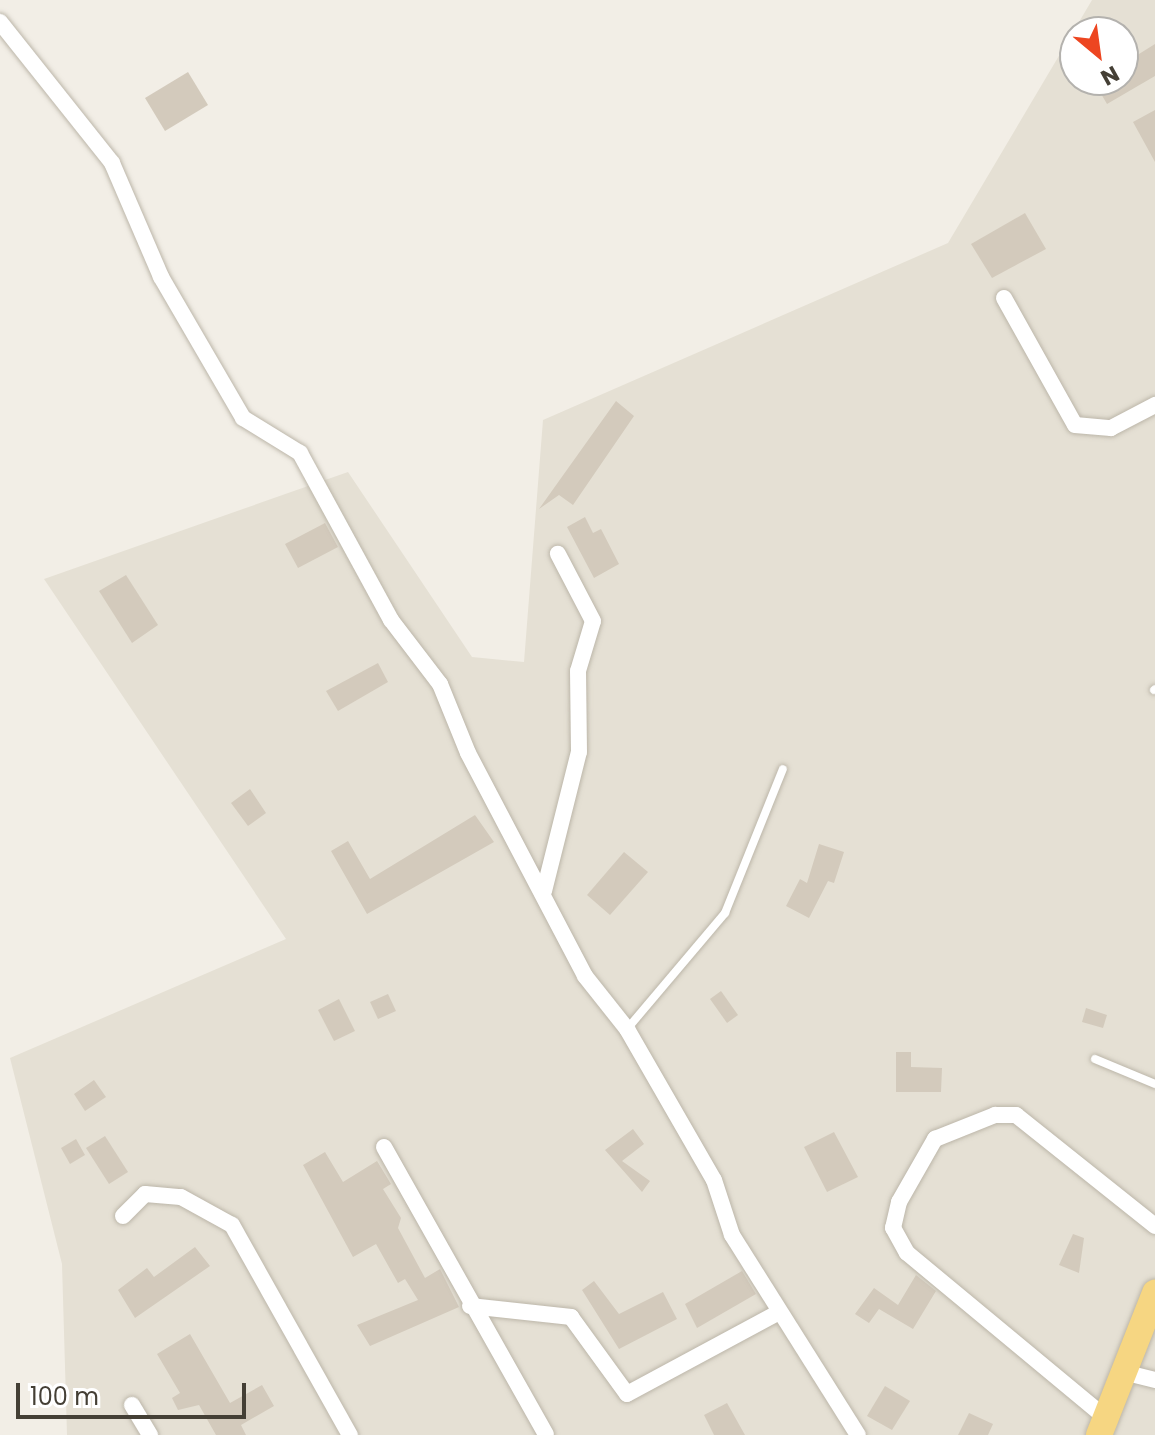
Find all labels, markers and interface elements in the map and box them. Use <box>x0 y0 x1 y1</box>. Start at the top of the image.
north arrow <box>1059 16 1139 96</box>
text: N <box>1095 58 1125 93</box>
scale bar <box>20 1367 250 1417</box>
text: 100 m <box>30 1380 99 1413</box>

